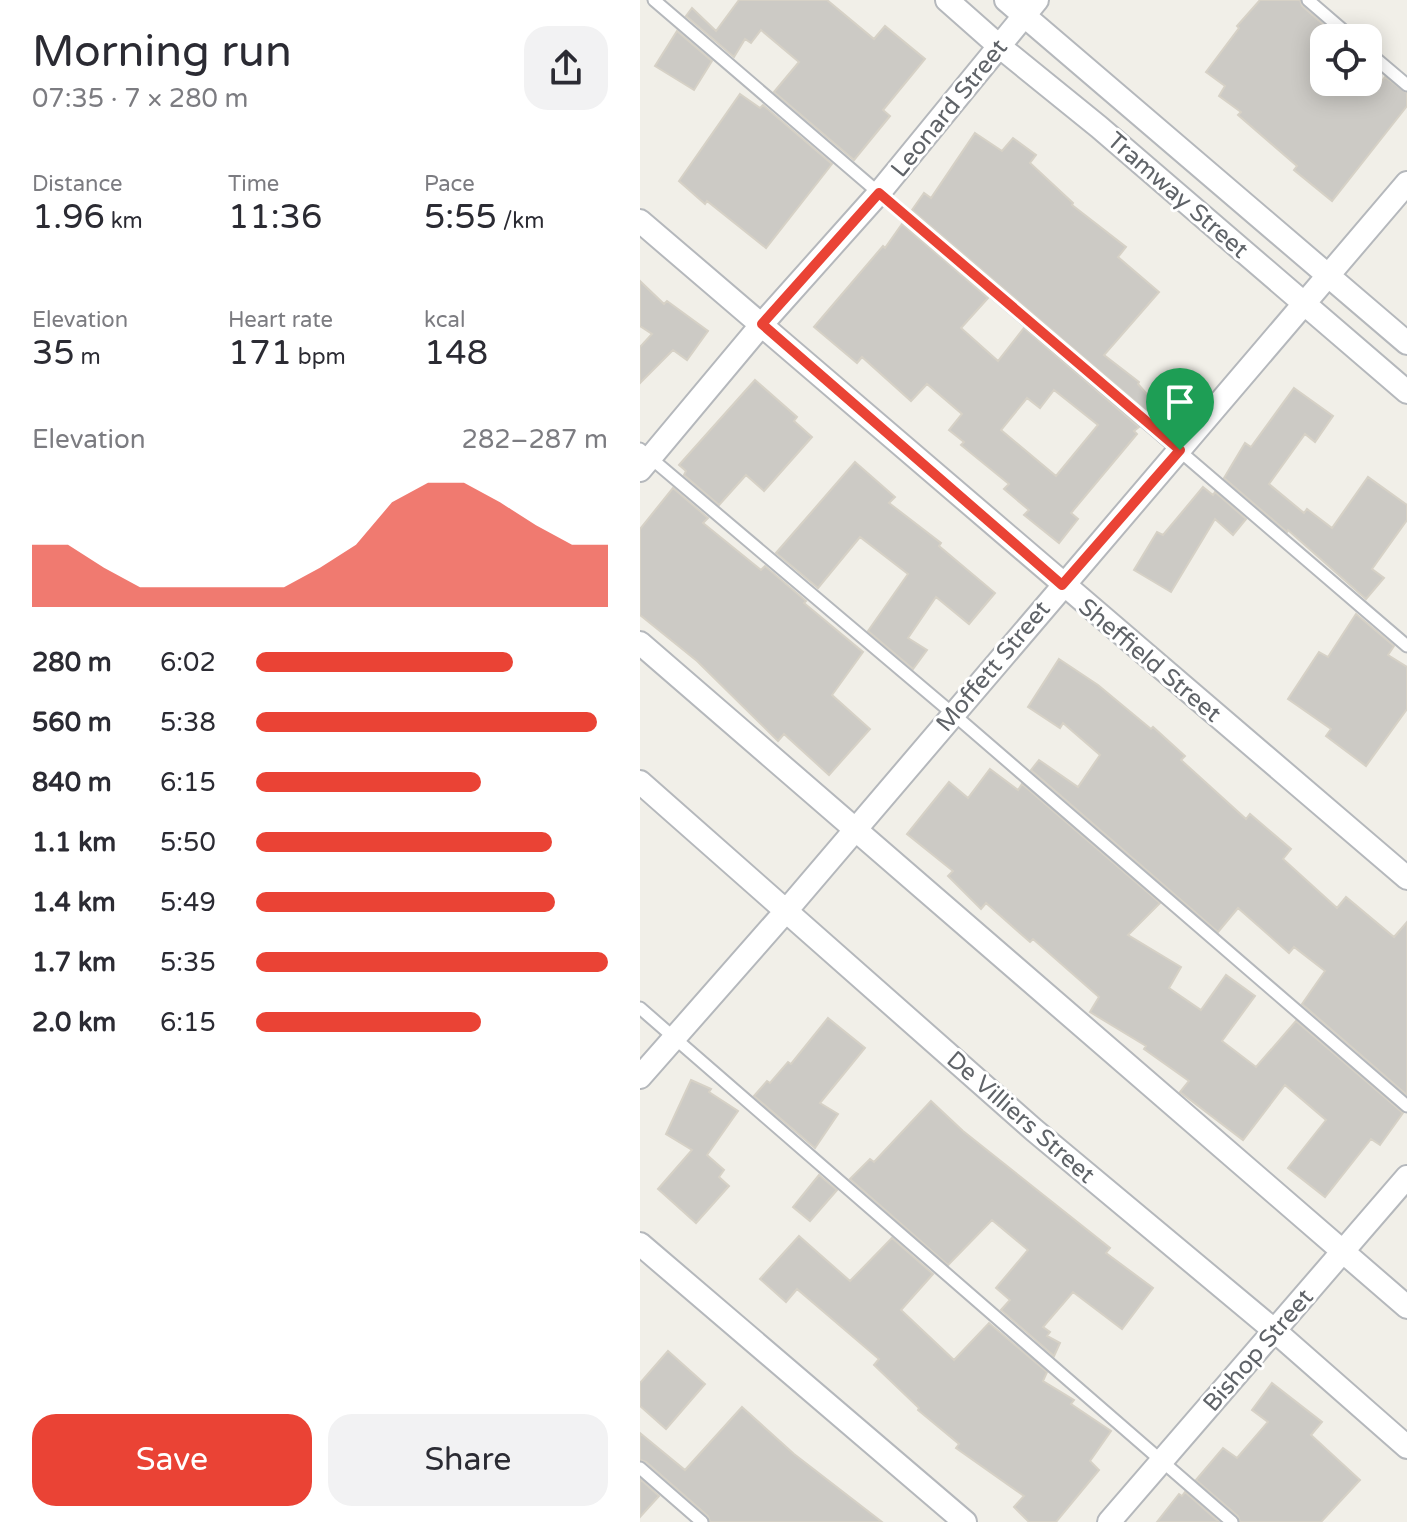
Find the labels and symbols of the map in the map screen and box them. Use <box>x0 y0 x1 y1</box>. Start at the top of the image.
street label: Leonard Street <box>885 34 1014 183</box>
street label: Tramway Street <box>1101 126 1254 265</box>
pin <box>1146 368 1214 450</box>
street label: Sheffield Street <box>1073 592 1227 728</box>
street label: Moffett Street <box>930 595 1057 738</box>
street label: De Villiers Street <box>941 1045 1101 1190</box>
street label: Bishop Street <box>1197 1283 1320 1418</box>

